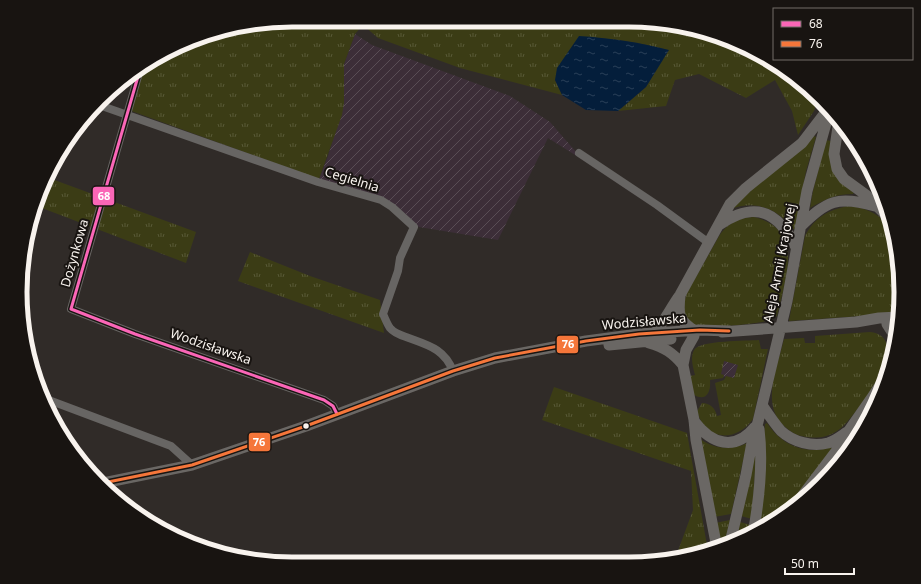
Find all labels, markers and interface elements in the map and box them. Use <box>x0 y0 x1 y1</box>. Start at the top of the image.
legend <box>773 8 913 60</box>
text: 68 <box>809 15 823 32</box>
text: 76 <box>809 35 823 52</box>
street label: Cegielnia <box>322 162 382 196</box>
line badge: 68 <box>92 186 115 206</box>
text: 68 <box>98 188 110 203</box>
street label: Aleja Armii Krajowej <box>759 202 799 324</box>
street label: Dożynkowa <box>56 217 92 289</box>
street label: Wodzisławska <box>601 308 687 334</box>
street label: Wodzisławska <box>168 324 254 368</box>
line badge: 76 <box>556 335 579 354</box>
text: 76 <box>562 336 574 351</box>
unlabelled marker <box>301 421 311 431</box>
line badge: 76 <box>248 432 271 452</box>
text: 76 <box>253 434 265 449</box>
scale bar <box>785 550 854 576</box>
text: 50 m <box>791 555 819 572</box>

